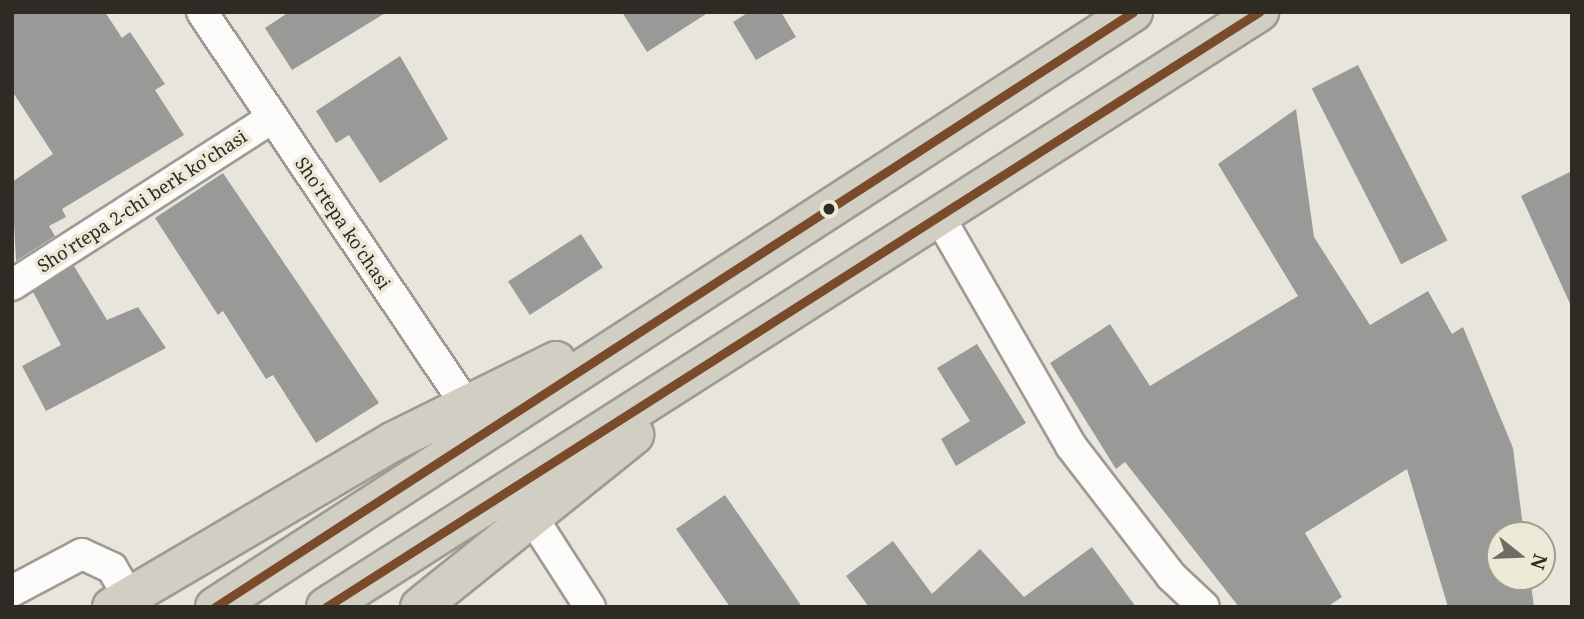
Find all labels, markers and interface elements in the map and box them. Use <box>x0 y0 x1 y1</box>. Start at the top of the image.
street label: Sho'rtepa 2-chi berk ko'chasi <box>33 125 251 277</box>
street label: Sho'rtepa ko'chasi <box>291 153 395 293</box>
unlabelled marker <box>822 202 836 216</box>
north arrow <box>1486 521 1556 591</box>
text: N <box>1524 551 1554 573</box>

